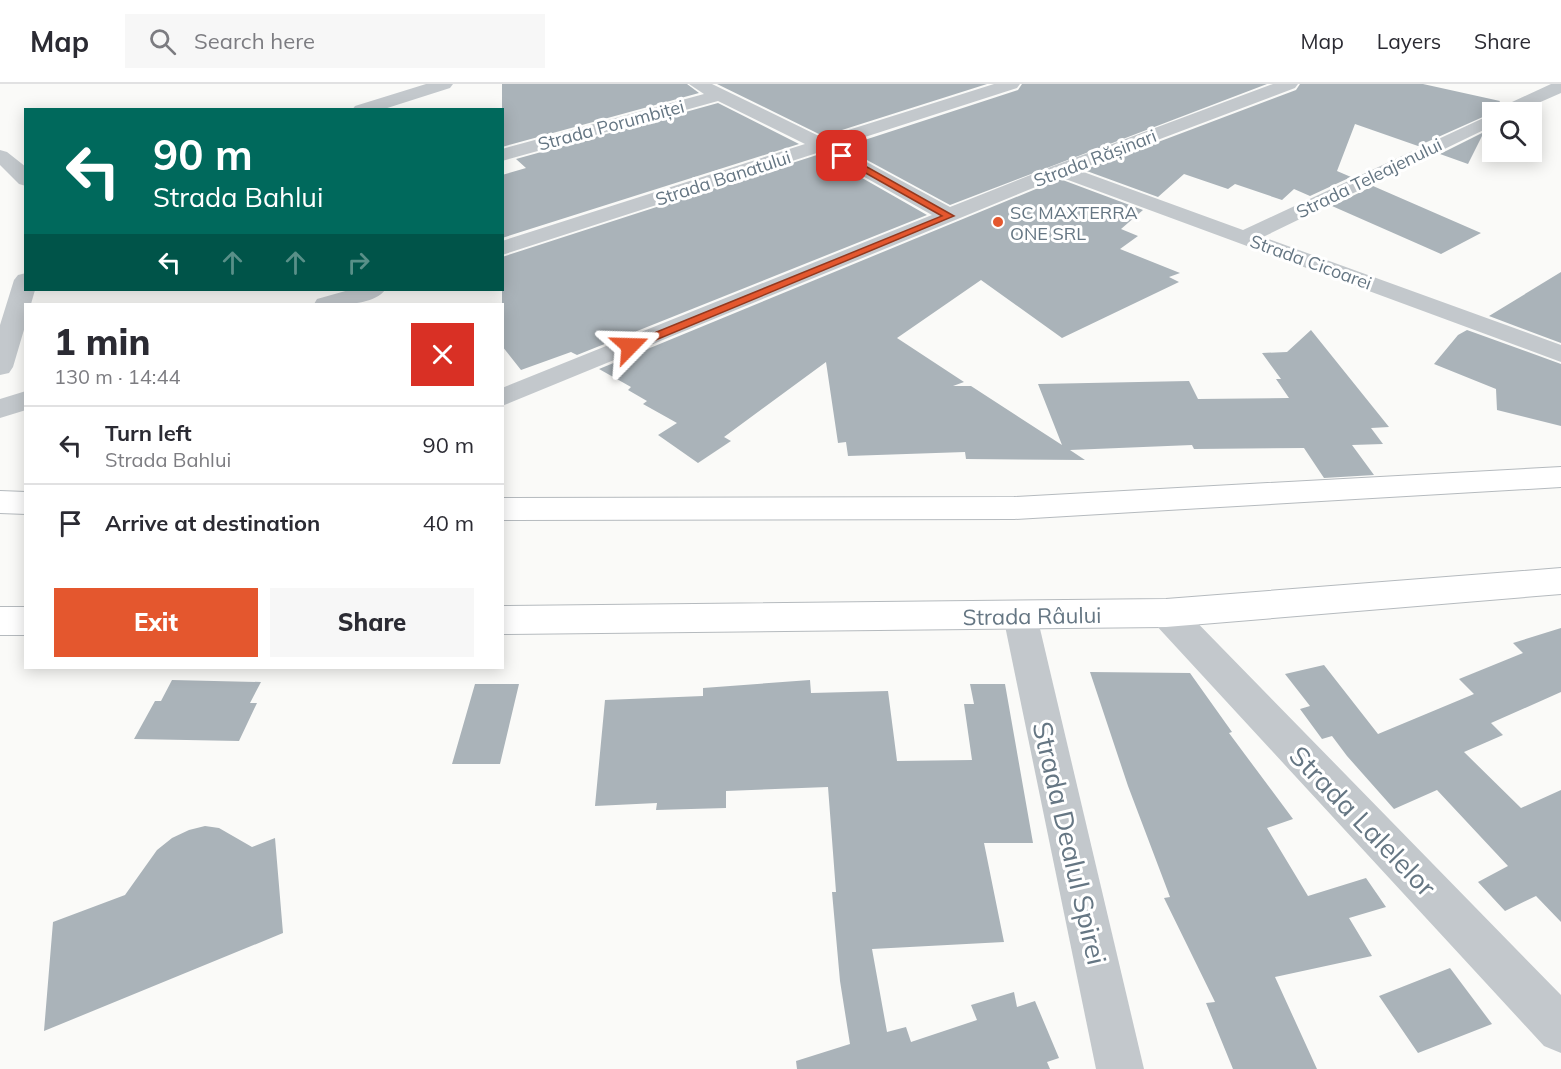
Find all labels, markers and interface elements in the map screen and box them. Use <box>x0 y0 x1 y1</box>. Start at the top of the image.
search box <box>125 14 545 68</box>
text: Map <box>30 24 89 59</box>
icon: search <box>146 25 179 58</box>
text: Search here <box>194 27 315 55</box>
text: Map <box>1301 28 1344 54</box>
text: Layers <box>1377 28 1441 54</box>
text: Share <box>1474 28 1531 54</box>
street label: Strada Porumbiței <box>535 94 687 156</box>
map controls <box>1482 102 1542 162</box>
button: search <box>1482 102 1542 162</box>
street label: Strada Rășinari <box>1030 124 1160 192</box>
text: 90 m <box>153 128 253 181</box>
pin <box>816 130 867 181</box>
icon: left <box>54 132 132 210</box>
street label: Strada Teleajenului <box>1292 133 1446 223</box>
icon: arrive <box>825 139 858 172</box>
street label: Strada Banatului <box>652 145 794 211</box>
text: Strada Bahlui <box>153 180 323 214</box>
place label: SC MAXTERRA ONE SRL <box>1010 201 1138 245</box>
marker: SC MAXTERRA ONE SRL <box>991 215 1005 229</box>
street label: Strada Cicoarei <box>1247 229 1375 295</box>
icon: left <box>153 246 186 279</box>
icon: ahead <box>216 246 249 279</box>
icon: ahead <box>279 246 312 279</box>
icon: right <box>342 246 375 279</box>
position arrow <box>598 314 662 378</box>
text: 1 min <box>54 319 150 364</box>
button: close <box>411 323 474 386</box>
text: 130 m · 14:44 <box>54 364 180 389</box>
text: Turn left <box>105 419 192 447</box>
icon: left <box>54 429 87 462</box>
text: 90 m <box>423 431 474 459</box>
text: Strada Bahlui <box>105 447 231 472</box>
icon: arrive <box>54 507 87 540</box>
text: Arrive at destination <box>105 509 320 537</box>
text: 40 m <box>423 509 474 537</box>
button: Exit <box>54 588 258 657</box>
button: Share <box>270 588 474 657</box>
street label: Strada Râului <box>962 601 1102 631</box>
street label: Strada Dealul Spirei <box>1026 718 1114 968</box>
street label: Strada Lalelelor <box>1283 739 1444 904</box>

